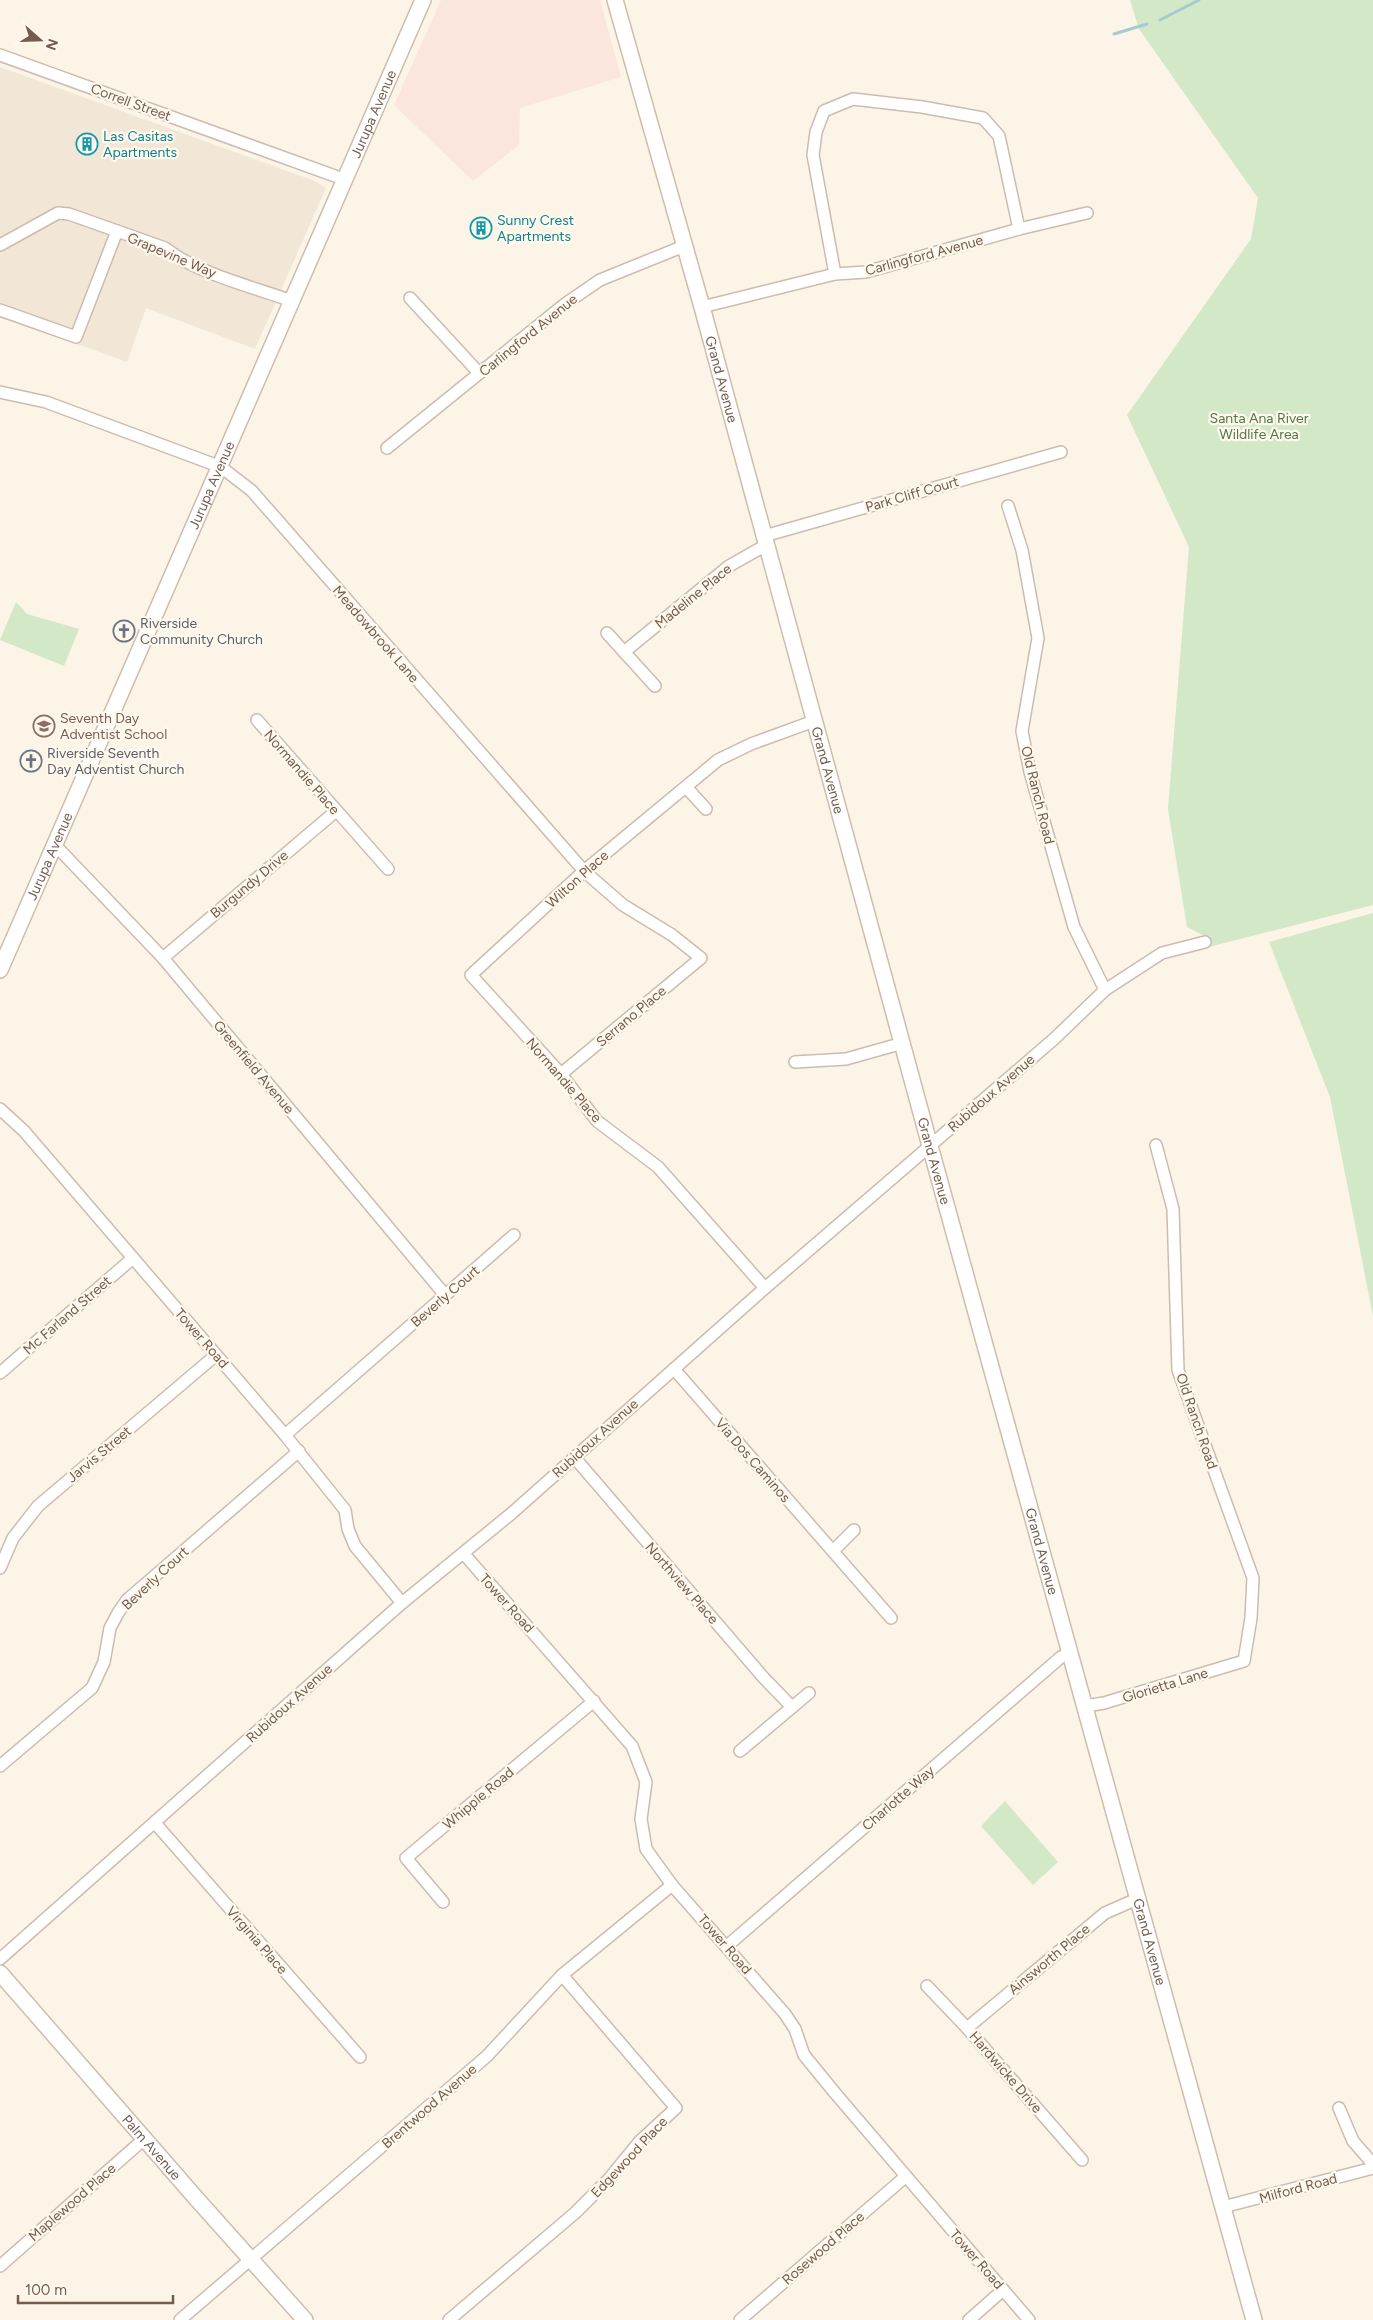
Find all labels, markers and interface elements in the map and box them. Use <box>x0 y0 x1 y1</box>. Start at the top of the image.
north arrow <box>15 15 65 65</box>
text: N <box>42 36 62 52</box>
street label: Jurupa Avenue <box>347 67 400 160</box>
street label: Correll Street <box>88 80 173 125</box>
place label: Las Casitas Apartments <box>103 128 177 161</box>
building icon: Las Casitas Apartments <box>75 132 99 156</box>
place label: Sunny Crest Apartments <box>497 212 574 245</box>
building icon: Sunny Crest Apartments <box>469 216 493 240</box>
street label: Grapevine Way <box>125 229 219 282</box>
street label: Carlingford Avenue <box>863 231 985 279</box>
street label: Carlingford Avenue <box>476 290 581 380</box>
street label: Grand Avenue <box>701 334 741 425</box>
park label: Santa Ana River Wildlife Area <box>1210 410 1309 443</box>
street label: Jurupa Avenue <box>185 439 239 532</box>
street label: Park Cliff Court <box>863 473 961 516</box>
street label: Madeline Place <box>652 560 735 632</box>
street label: Meadowbrook Lane <box>329 582 423 687</box>
place label: Riverside Community Church <box>140 615 263 648</box>
church icon: Riverside Community Church <box>112 619 136 643</box>
place label: Seventh Day Adventist School <box>60 710 167 743</box>
school or university icon: Seventh Day Adventist School <box>32 714 56 738</box>
street label: Grand Avenue <box>807 725 847 816</box>
street label: Normandie Place <box>260 727 343 818</box>
street label: Old Ranch Road <box>1017 744 1058 846</box>
place label: Riverside Seventh Day Adventist Church <box>47 745 184 778</box>
church icon: Riverside Seventh Day Adventist Church <box>19 749 43 773</box>
street label: Jurupa Avenue <box>23 810 77 903</box>
street label: Burgundy Drive <box>207 847 292 922</box>
street label: Wilton Place <box>543 847 612 912</box>
street label: Serrano Place <box>593 982 670 1050</box>
street label: Greenfield Avenue <box>210 1017 298 1118</box>
street label: Normandie Place <box>522 1035 605 1126</box>
street label: Rubidoux Avenue <box>944 1051 1039 1136</box>
street label: Grand Avenue <box>914 1116 954 1207</box>
street label: Beverly Court <box>407 1262 483 1331</box>
street label: Mc Farland Street <box>20 1272 115 1358</box>
street label: Tower Road <box>171 1305 232 1372</box>
street label: Old Ranch Road <box>1172 1371 1221 1471</box>
street label: Rubidoux Avenue <box>549 1395 642 1481</box>
street label: Via Dos Caminos <box>711 1415 794 1506</box>
street label: Jarvis Street <box>64 1423 135 1486</box>
street label: Grand Avenue <box>1021 1506 1062 1597</box>
street label: Northview Place <box>642 1539 722 1628</box>
street label: Beverly Court <box>118 1543 192 1614</box>
street label: Tower Road <box>476 1570 538 1636</box>
street label: Rubidoux Avenue <box>243 1660 336 1746</box>
street label: Glorietta Lane <box>1120 1664 1210 1707</box>
street label: Charlotte Way <box>859 1762 938 1834</box>
street label: Whipple Road <box>439 1764 517 1833</box>
street label: Grand Avenue <box>1129 1897 1169 1988</box>
street label: Virginia Place <box>223 1903 291 1978</box>
street label: Tower Road <box>694 1911 755 1978</box>
street label: Ainsworth Place <box>1005 1920 1094 1998</box>
street label: Hardwicke Drive <box>966 2028 1046 2117</box>
street label: Brentwood Avenue <box>378 2060 480 2152</box>
street label: Palm Avenue <box>118 2111 185 2184</box>
street label: Edgewood Place <box>588 2113 671 2201</box>
street label: Maplewood Place <box>25 2160 120 2245</box>
street label: Milford Road <box>1257 2170 1339 2207</box>
street label: Rosewood Place <box>779 2208 868 2289</box>
street label: Tower Road <box>946 2226 1007 2293</box>
scale bar <box>18 2272 172 2304</box>
text: 100 m <box>25 2281 67 2299</box>

